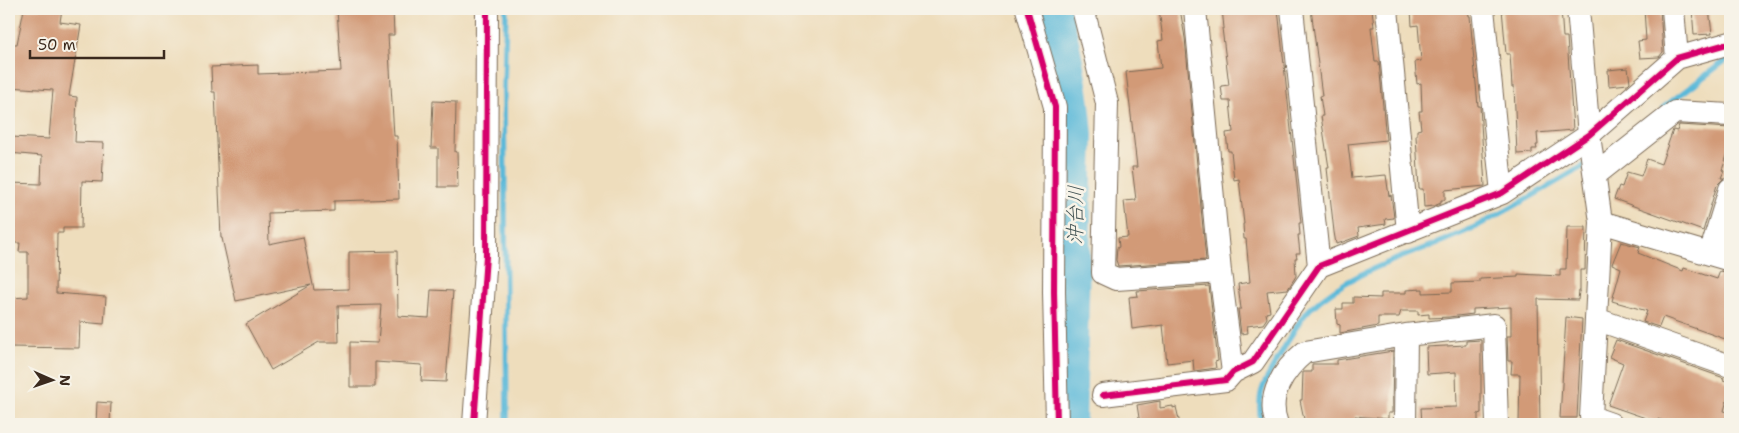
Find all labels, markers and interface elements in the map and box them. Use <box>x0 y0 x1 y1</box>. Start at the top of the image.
scale bar <box>30 28 164 60</box>
text: 50 m <box>38 35 76 55</box>
water label: 沖台川 <box>1061 185 1089 245</box>
north arrow <box>28 356 78 406</box>
text: N <box>56 375 74 386</box>

